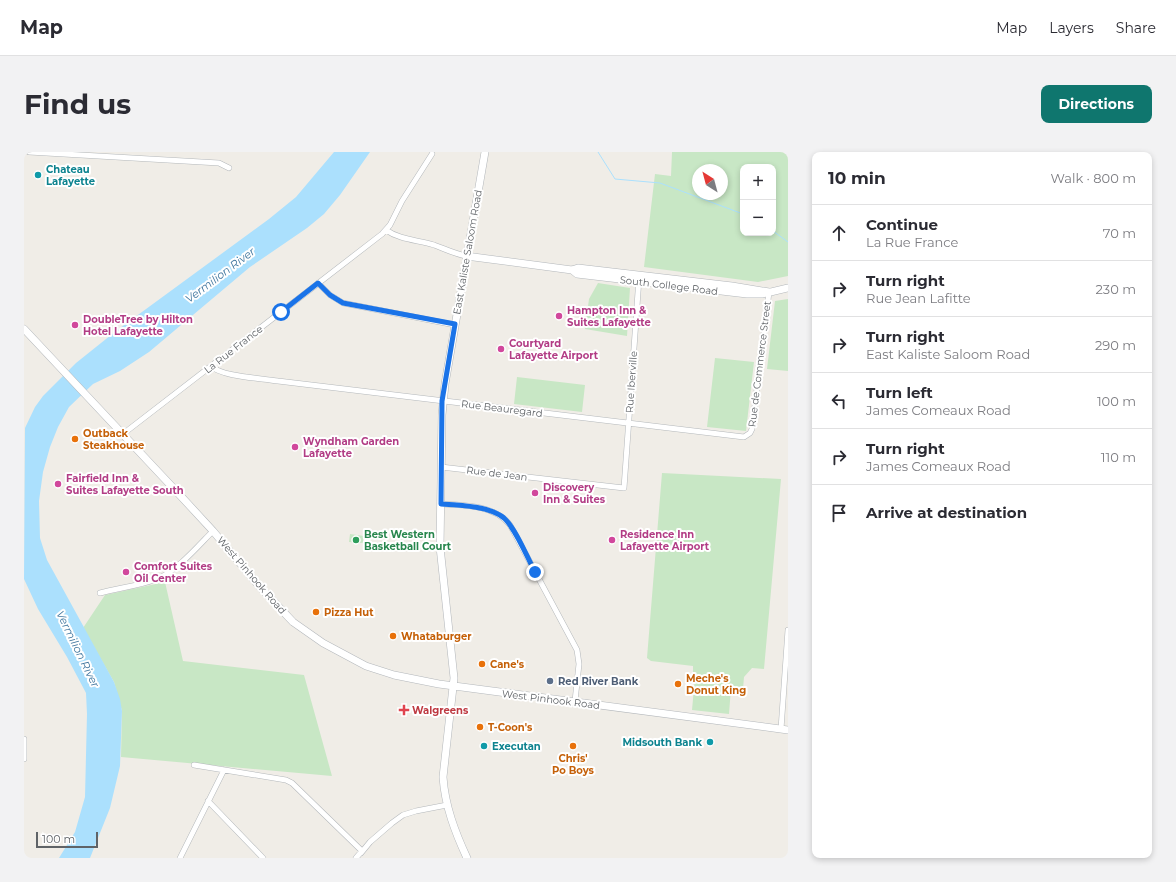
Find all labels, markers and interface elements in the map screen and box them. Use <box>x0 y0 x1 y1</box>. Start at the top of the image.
text: Map <box>20 16 63 39</box>
text: Map <box>996 19 1027 37</box>
text: Layers <box>1049 19 1094 37</box>
text: Share <box>1116 19 1156 37</box>
button: Directions <box>1041 85 1152 123</box>
text: Find us <box>24 87 131 121</box>
place label: Chateau Lafayette <box>46 163 95 188</box>
north arrow <box>692 164 728 200</box>
map controls <box>740 164 776 236</box>
button: + <box>740 164 776 200</box>
text: 10 min <box>828 168 886 188</box>
marker: Chateau Lafayette <box>33 170 43 180</box>
text: Walk · 800 m <box>1051 170 1136 186</box>
street label: East Kaliste Saloom Road <box>450 189 485 315</box>
button: − <box>740 200 776 236</box>
text: Continue <box>866 215 938 234</box>
icon: ahead <box>828 222 850 244</box>
text: 70 m <box>1103 225 1136 241</box>
text: La Rue France <box>866 234 958 250</box>
water label: Vermilion River <box>182 244 258 306</box>
text: Turn right <box>866 271 945 290</box>
street label: South College Road <box>619 273 719 298</box>
icon: right <box>828 278 850 300</box>
text: 230 m <box>1095 281 1136 297</box>
text: Rue Jean Lafitte <box>866 290 971 306</box>
street label: Rue de Commerce Street <box>745 300 774 428</box>
route start <box>272 303 290 321</box>
place label: Hampton Inn & Suites Lafayette <box>567 304 651 329</box>
marker: Hampton Inn & Suites Lafayette <box>554 311 564 321</box>
place label: DoubleTree by Hilton Hotel Lafayette <box>83 313 193 338</box>
marker: DoubleTree by Hilton Hotel Lafayette <box>70 320 80 330</box>
street label: La Rue France <box>201 322 265 376</box>
text: Turn right <box>866 327 945 346</box>
icon: right <box>828 334 850 356</box>
place label: Courtyard Lafayette Airport <box>509 337 599 362</box>
text: 290 m <box>1095 337 1136 353</box>
marker: Courtyard Lafayette Airport <box>496 344 506 354</box>
text: East Kaliste Saloom Road <box>866 346 1030 362</box>
street label: Rue Iberville <box>623 351 640 413</box>
text: Turn left <box>866 383 933 402</box>
icon: left <box>828 390 850 412</box>
text: 100 m <box>1097 393 1136 409</box>
street label: Rue Beauregard <box>460 397 543 420</box>
text: James Comeaux Road <box>866 402 1011 418</box>
place label: Outback Steakhouse <box>83 427 144 452</box>
marker: Outback Steakhouse <box>70 434 80 444</box>
place label: Wyndham Garden Lafayette <box>303 435 399 460</box>
text: Turn right <box>866 439 945 458</box>
marker: Wyndham Garden Lafayette <box>290 442 300 452</box>
icon: right <box>828 446 850 468</box>
text: 110 m <box>1101 449 1136 465</box>
text: James Comeaux Road <box>866 458 1011 474</box>
street label: Rue de Jean <box>466 463 528 484</box>
place label: Fairfield Inn & Suites Lafayette South <box>66 472 184 497</box>
marker: Fairfield Inn & Suites Lafayette South <box>53 479 63 489</box>
place label: Discovery Inn & Suites <box>543 481 606 506</box>
marker: Discovery Inn & Suites <box>530 488 540 498</box>
icon: arrive <box>828 502 850 524</box>
text: Arrive at destination <box>866 503 1027 522</box>
place label: Best Western Basketball Court <box>364 528 452 553</box>
place label: Residence Inn Lafayette Airport <box>620 528 710 553</box>
street label: West Pinhook Road <box>214 534 289 617</box>
marker: Best Western Basketball Court <box>351 535 361 545</box>
marker: Residence Inn Lafayette Airport <box>607 535 617 545</box>
place label: Comfort Suites Oil Center <box>134 560 213 585</box>
route end <box>526 563 544 581</box>
marker: Comfort Suites Oil Center <box>121 567 131 577</box>
place label: Pizza Hut <box>324 606 374 619</box>
marker: Pizza Hut <box>311 607 321 617</box>
water label: Vermilion River <box>53 608 103 690</box>
place label: Whataburger <box>401 630 472 643</box>
marker: Whataburger <box>388 631 398 641</box>
place label: Cane's <box>490 658 525 671</box>
marker: Cane's <box>477 659 487 669</box>
place label: Meche's Donut King <box>686 672 746 697</box>
place label: Red River Bank <box>558 675 639 688</box>
marker: Red River Bank <box>545 676 555 686</box>
marker: Meche's Donut King <box>673 679 683 689</box>
street label: West Pinhook Road <box>501 687 601 712</box>
place label: Walgreens <box>412 704 469 717</box>
marker: Walgreens <box>399 705 409 715</box>
place label: T-Coon's <box>488 721 533 734</box>
marker: T-Coon's <box>475 722 485 732</box>
place label: Midsouth Bank <box>622 736 702 749</box>
marker: Midsouth Bank <box>705 737 715 747</box>
place label: Executan <box>492 740 541 753</box>
marker: Executan <box>479 741 489 751</box>
marker: Chris' Po Boys <box>568 741 578 751</box>
place label: Chris' Po Boys <box>552 752 595 777</box>
scale bar <box>36 830 98 849</box>
text: 100 m <box>42 832 75 846</box>

